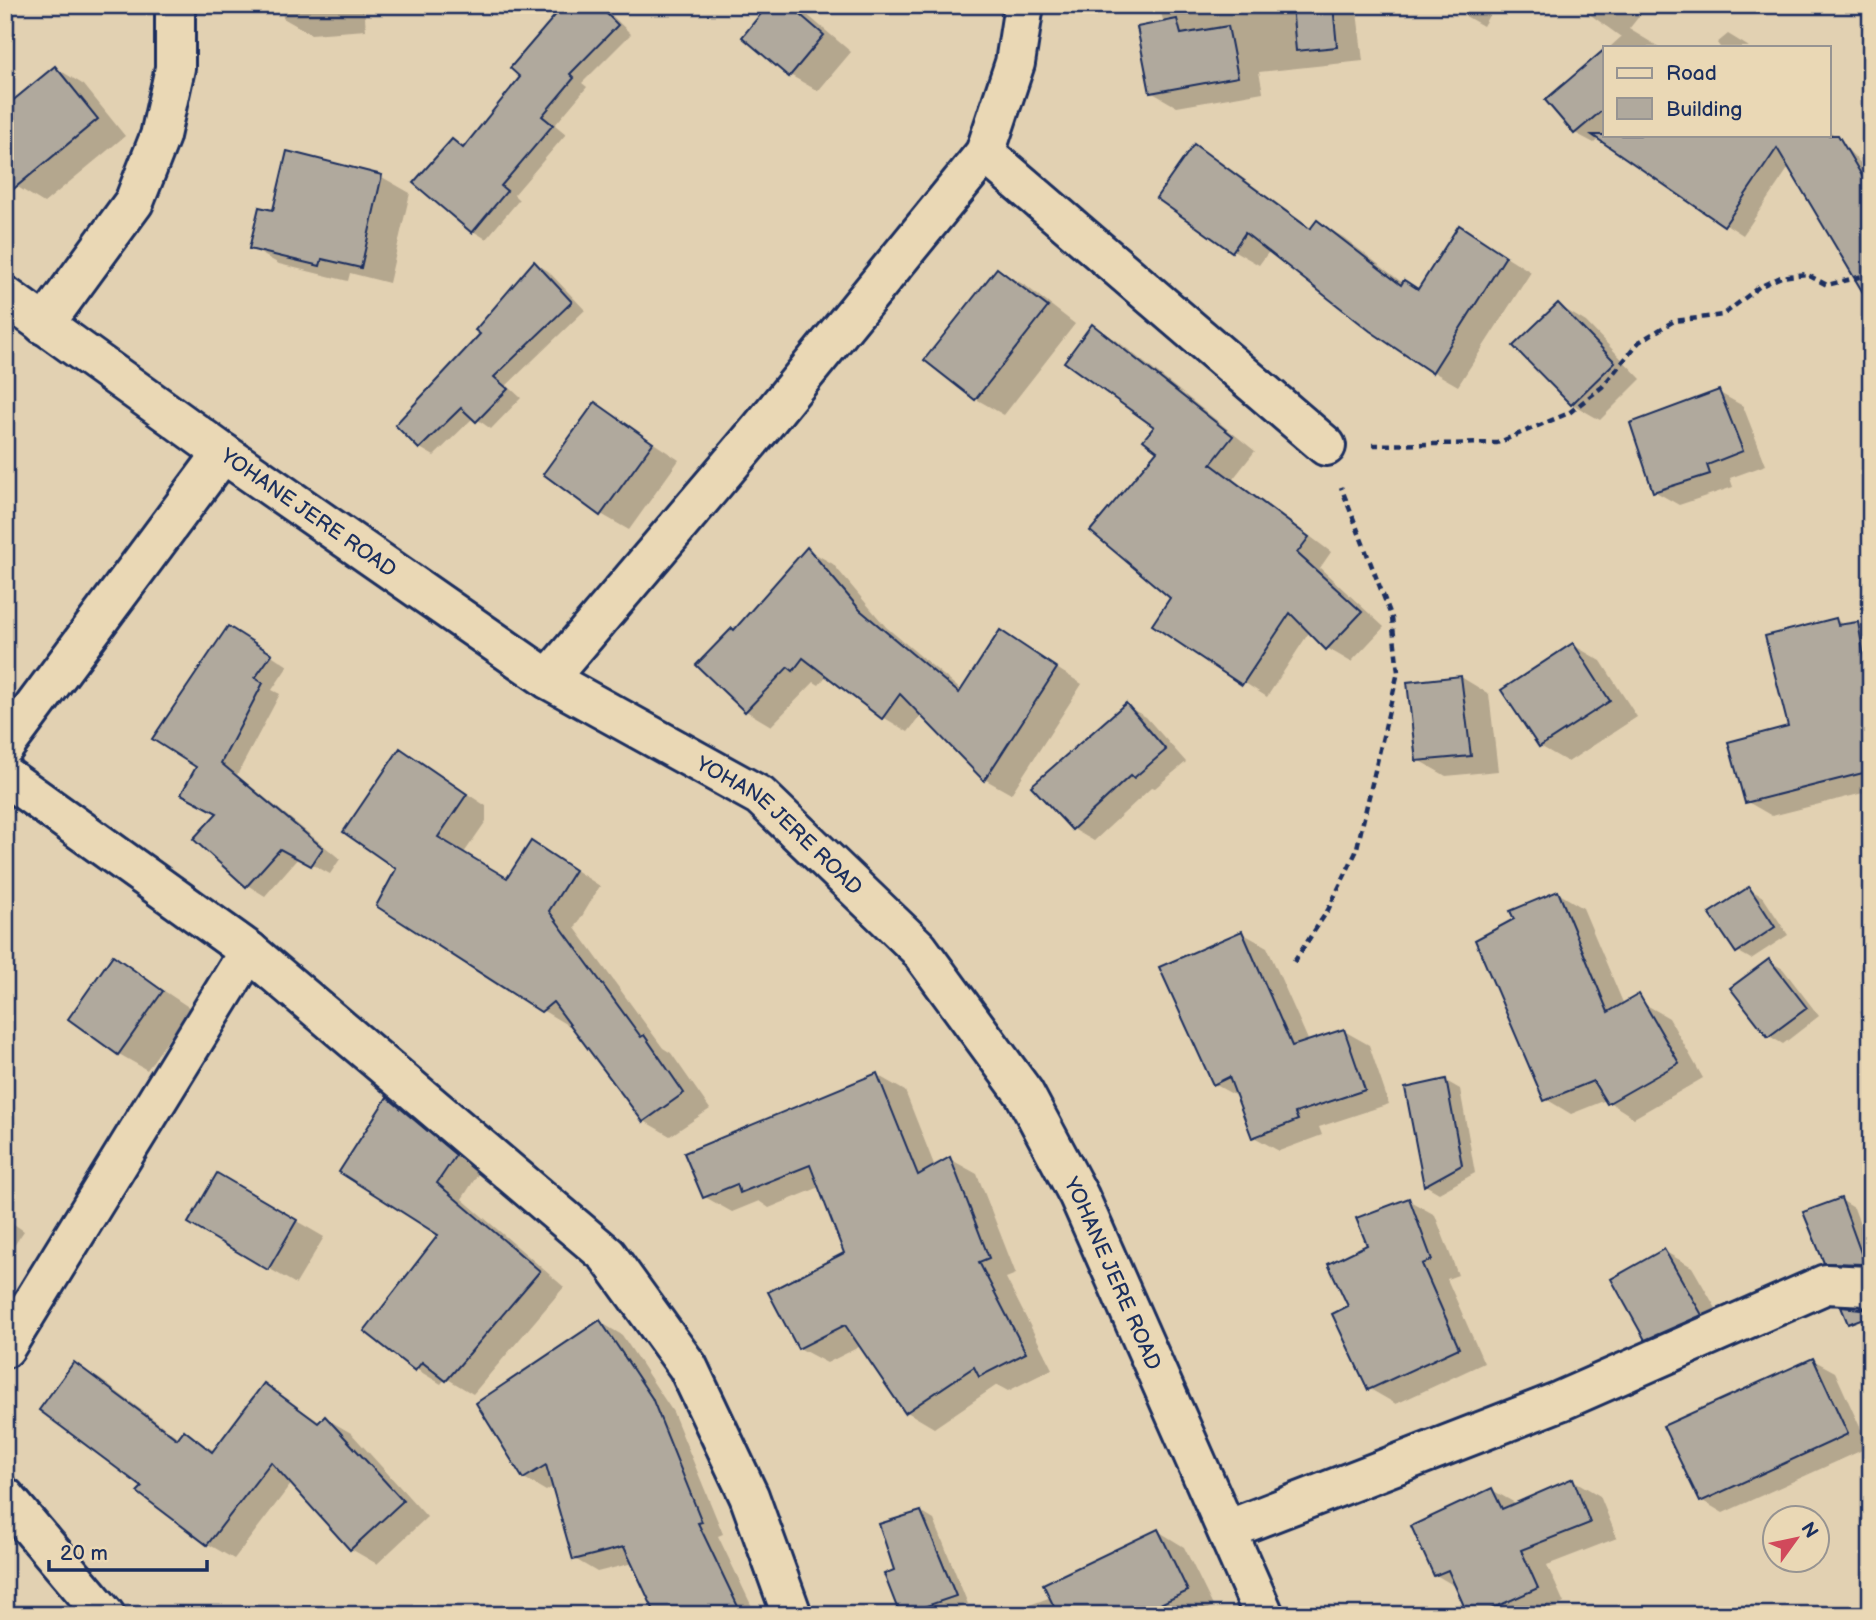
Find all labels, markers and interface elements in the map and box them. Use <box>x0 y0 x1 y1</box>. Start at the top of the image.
legend <box>1603 46 1830 136</box>
text: Road <box>1666 61 1717 86</box>
text: Building <box>1666 97 1742 122</box>
street label: YOHANE JERE ROAD <box>215 442 401 582</box>
street label: YOHANE JERE ROAD <box>691 750 868 900</box>
street label: YOHANE JERE ROAD <box>1058 1172 1167 1374</box>
north arrow <box>1760 1504 1830 1574</box>
text: N <box>1795 1518 1823 1543</box>
scale bar <box>49 1529 206 1573</box>
text: 20 m <box>60 1541 108 1566</box>

